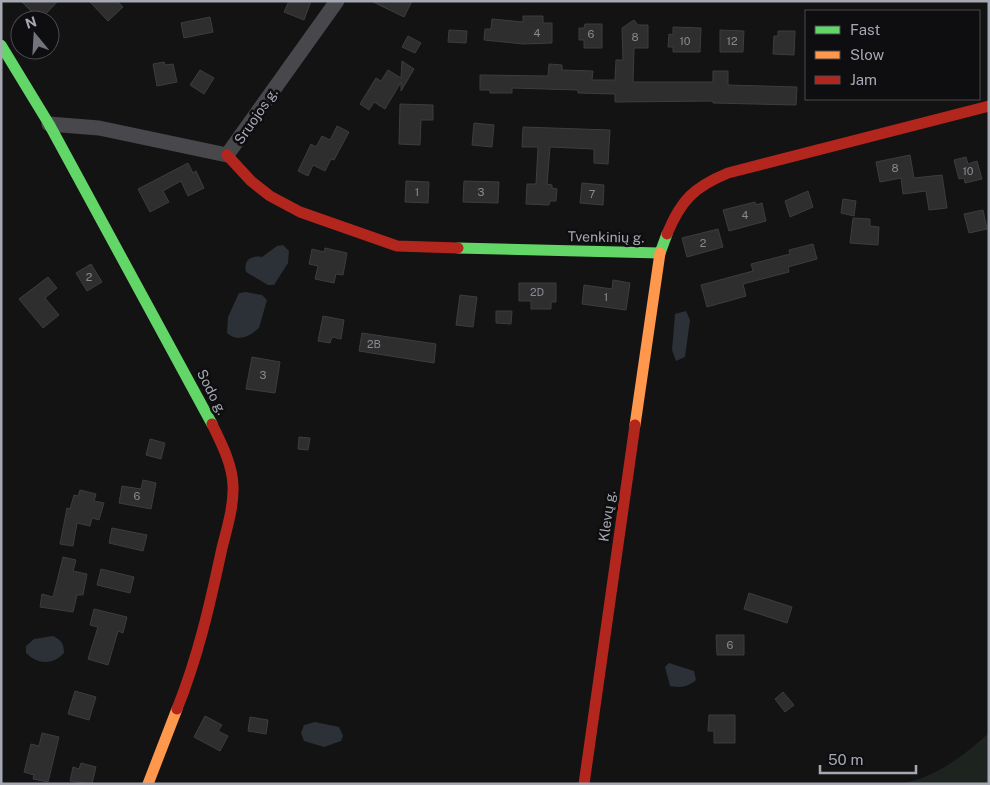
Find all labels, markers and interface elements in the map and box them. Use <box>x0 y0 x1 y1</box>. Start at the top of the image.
north arrow <box>10 10 60 60</box>
legend <box>805 10 980 100</box>
text: N <box>23 13 39 32</box>
text: Fast <box>850 21 880 38</box>
house number: 4 <box>534 27 541 39</box>
house number: 6 <box>588 28 595 40</box>
house number: 8 <box>631 31 639 43</box>
house number: 10 <box>679 35 691 47</box>
house number: 12 <box>726 35 738 47</box>
text: Slow <box>850 46 885 63</box>
text: Jam <box>850 71 877 88</box>
street label: Sruojos g. <box>231 85 281 147</box>
house number: 8 <box>891 162 899 174</box>
house number: 10 <box>962 165 974 177</box>
house number: 1 <box>415 186 419 198</box>
house number: 3 <box>478 186 485 198</box>
house number: 7 <box>589 188 596 200</box>
house number: 4 <box>742 209 749 221</box>
street label: Tvenkinių g. <box>567 228 645 246</box>
house number: 2 <box>700 237 707 249</box>
house number: 2 <box>86 271 93 283</box>
house number: 2D <box>530 286 544 298</box>
house number: 1 <box>604 291 608 303</box>
house number: 2B <box>367 338 381 350</box>
street label: Sodo g. <box>194 367 230 417</box>
house number: 3 <box>260 369 267 381</box>
street label: Klevų g. <box>595 489 619 543</box>
house number: 6 <box>134 490 141 502</box>
house number: 6 <box>727 639 734 651</box>
scale bar <box>820 742 916 774</box>
text: 50 m <box>828 751 863 768</box>

